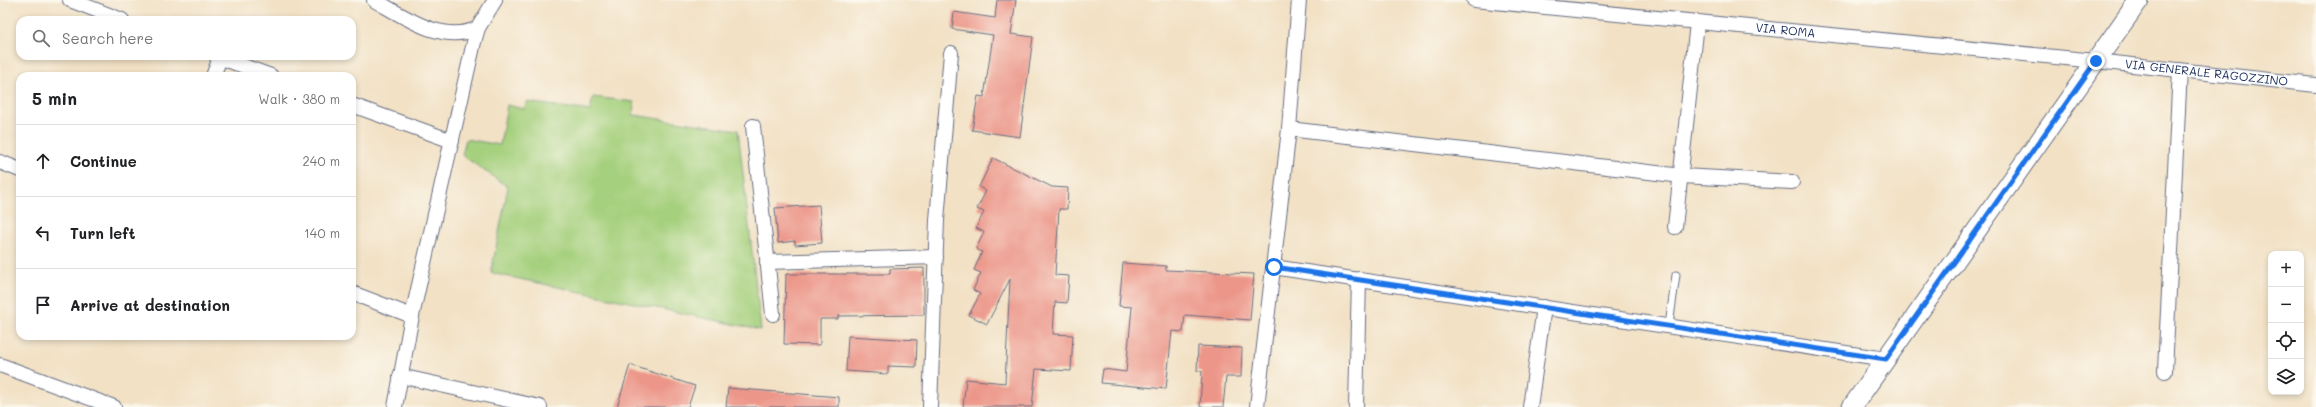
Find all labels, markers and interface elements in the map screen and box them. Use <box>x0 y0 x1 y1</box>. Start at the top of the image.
search box <box>16 16 356 60</box>
street label: VIA ROMA <box>1755 19 1816 40</box>
icon: search <box>30 27 52 49</box>
text: Search here <box>62 28 153 48</box>
route end <box>2087 52 2105 70</box>
street label: VIA GENERALE RAGOZZINO <box>2124 55 2289 89</box>
text: 5 min <box>32 87 77 109</box>
text: Walk · 380 m <box>258 90 340 107</box>
icon: ahead <box>32 150 54 172</box>
text: Continue <box>70 151 137 171</box>
text: 240 m <box>303 152 340 169</box>
icon: left <box>32 222 54 244</box>
text: Turn left <box>70 223 135 243</box>
text: 140 m <box>304 224 340 241</box>
map controls <box>2268 251 2304 395</box>
button: + <box>2268 251 2304 287</box>
route start <box>1265 258 1283 276</box>
button: − <box>2268 287 2304 323</box>
icon: arrive <box>32 294 54 316</box>
text: Arrive at destination <box>70 295 230 315</box>
button: locate <box>2268 323 2304 359</box>
button: layers <box>2268 359 2304 395</box>

